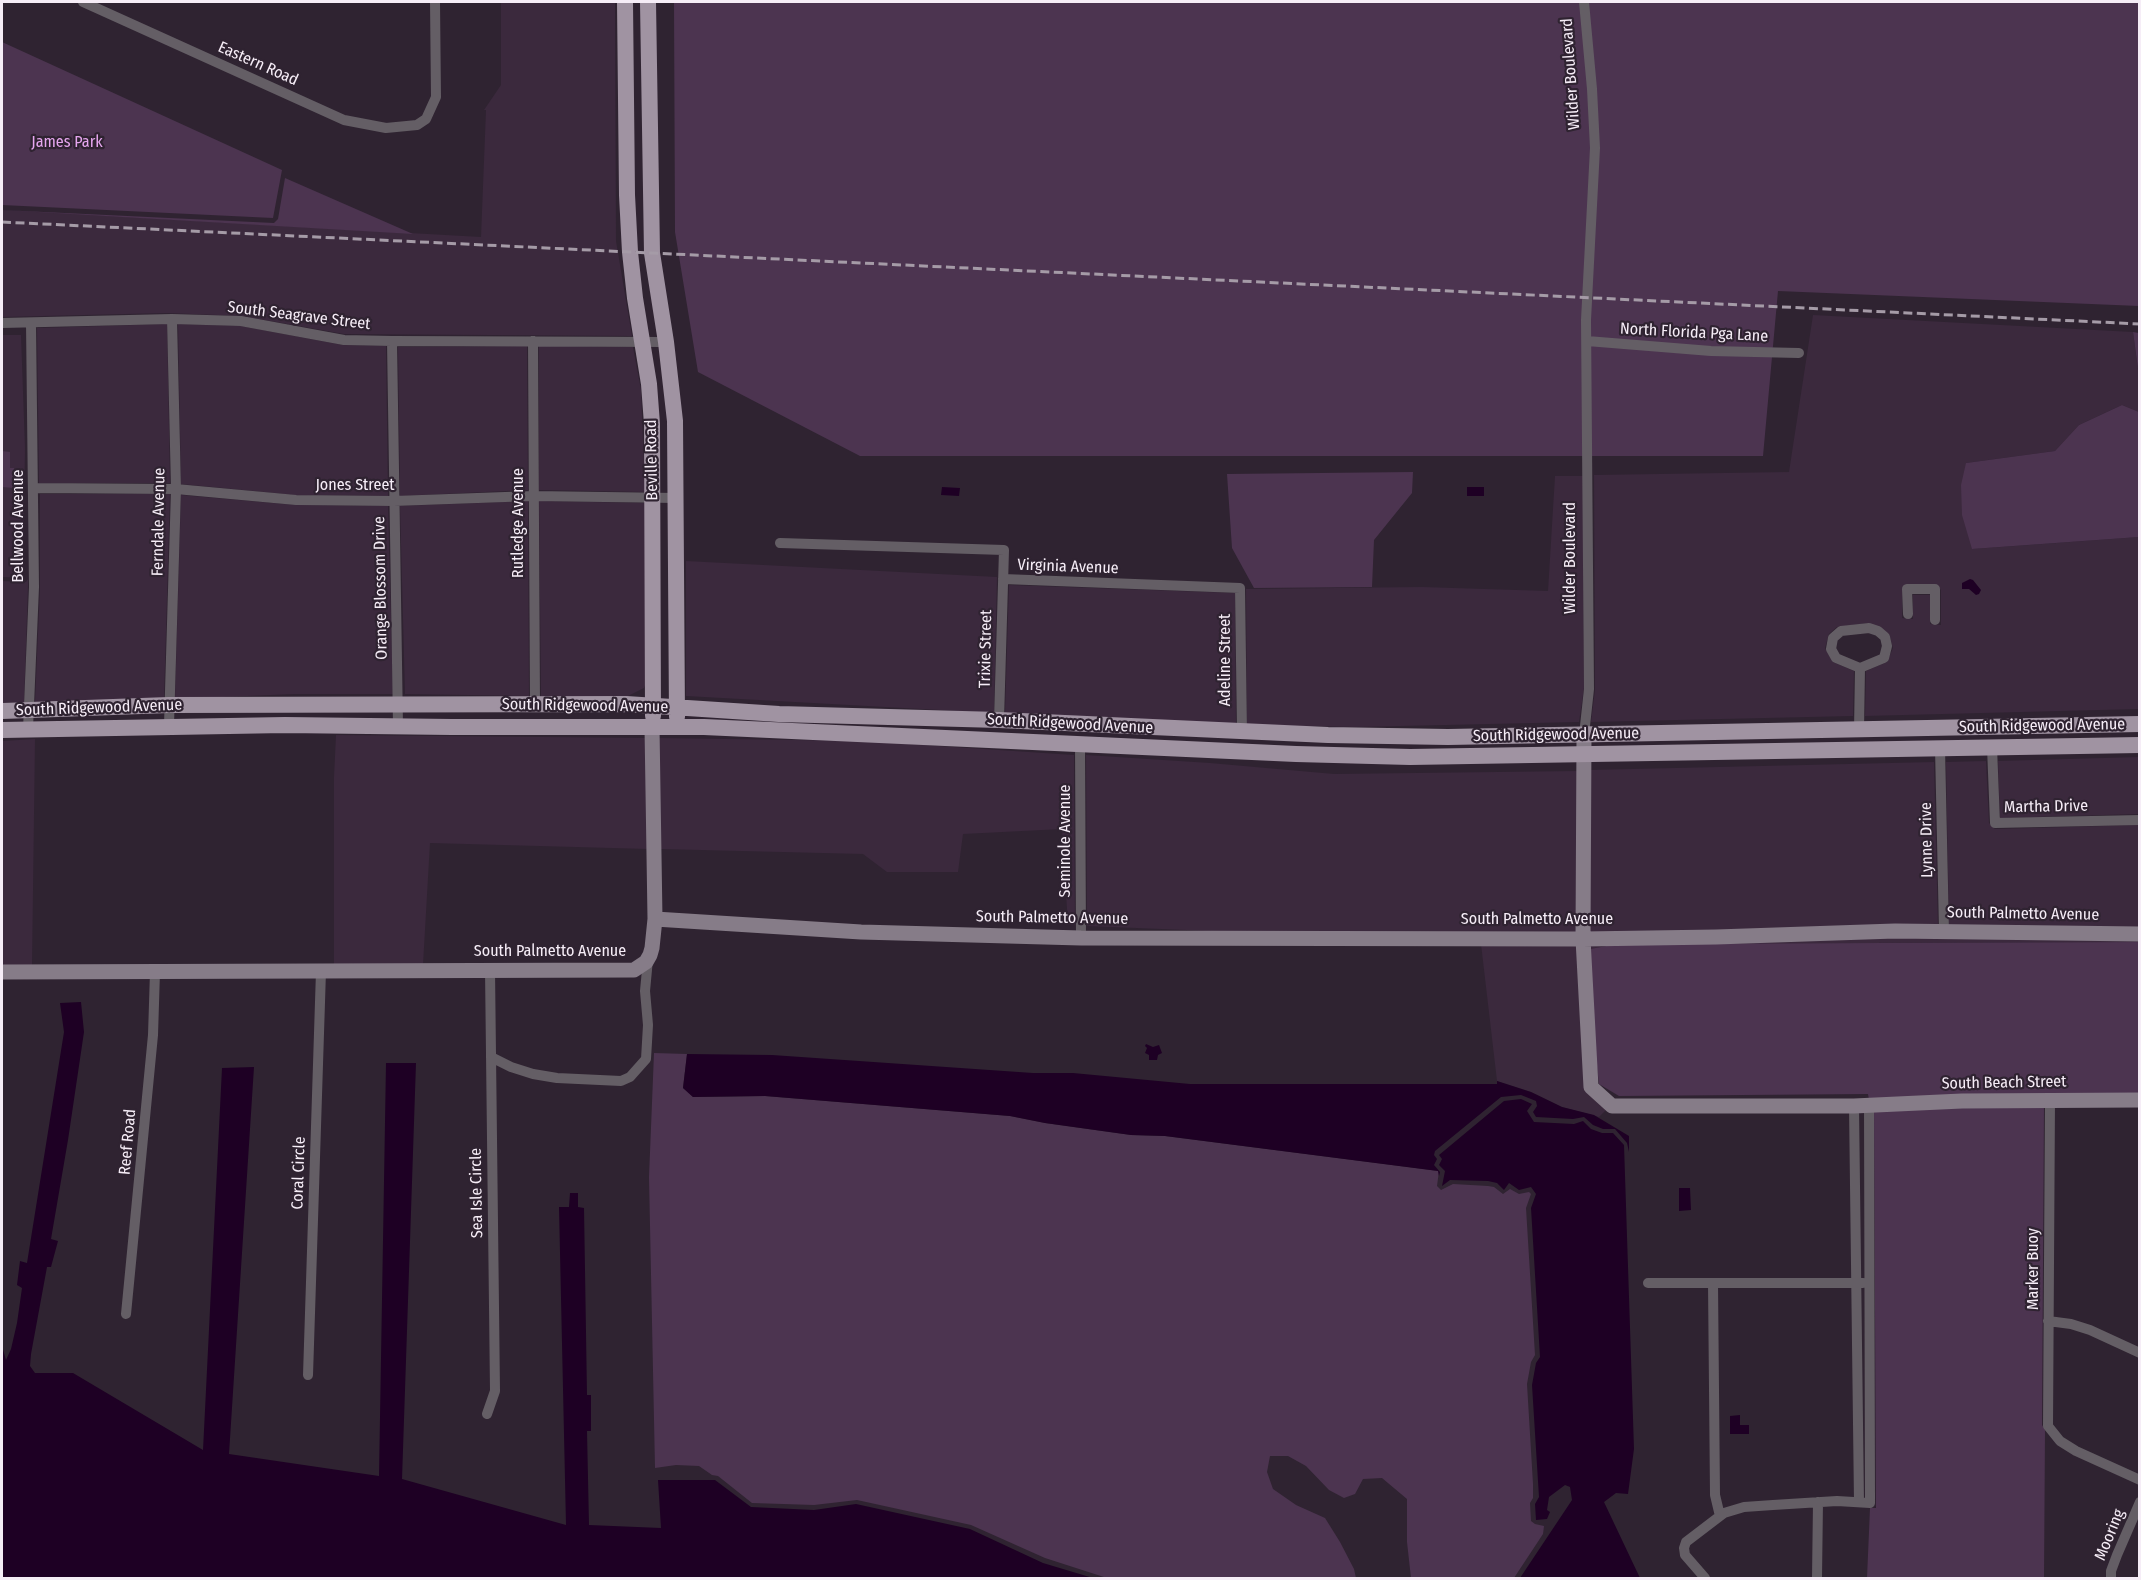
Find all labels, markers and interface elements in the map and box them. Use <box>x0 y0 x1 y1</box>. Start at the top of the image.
street label: Wilder Boulevard <box>1558 17 1584 131</box>
street label: Eastern Road <box>215 38 301 90</box>
park label: James Park <box>31 133 103 153</box>
street label: South Seagrave Street <box>226 298 372 334</box>
street label: North Florida Pga Lane <box>1619 320 1769 346</box>
street label: Beville Road <box>642 419 662 501</box>
street label: Ferndale Avenue <box>148 468 170 576</box>
street label: Rutledge Avenue <box>509 468 529 578</box>
street label: Bellwood Avenue <box>9 470 29 582</box>
street label: Jones Street <box>315 476 395 496</box>
street label: Wilder Boulevard <box>1561 502 1581 614</box>
street label: Orange Blossom Drive <box>370 516 392 660</box>
street label: Virginia Avenue <box>1017 556 1119 578</box>
street label: Trixie Street <box>976 610 996 688</box>
street label: Adeline Street <box>1216 614 1236 706</box>
street label: South Ridgewood Avenue <box>502 695 668 717</box>
street label: South Ridgewood Avenue <box>16 696 182 720</box>
street label: South Ridgewood Avenue <box>986 710 1154 738</box>
street label: South Ridgewood Avenue <box>1959 715 2125 737</box>
street label: South Ridgewood Avenue <box>1473 724 1639 746</box>
street label: Seminole Avenue <box>1056 785 1076 897</box>
street label: Martha Drive <box>2004 797 2088 817</box>
street label: Lynne Drive <box>1917 802 1937 878</box>
street label: South Palmetto Avenue <box>1947 903 2099 925</box>
street label: South Palmetto Avenue <box>976 907 1128 929</box>
street label: South Palmetto Avenue <box>1461 910 1613 930</box>
street label: South Palmetto Avenue <box>474 942 626 962</box>
street label: South Beach Street <box>1941 1072 2067 1094</box>
street label: Reef Road <box>116 1108 140 1176</box>
street label: Coral Circle <box>288 1136 310 1210</box>
street label: Sea Isle Circle <box>467 1148 487 1238</box>
street label: Marker Buoy <box>2024 1228 2044 1310</box>
street label: Mooring <box>2091 1506 2129 1564</box>

